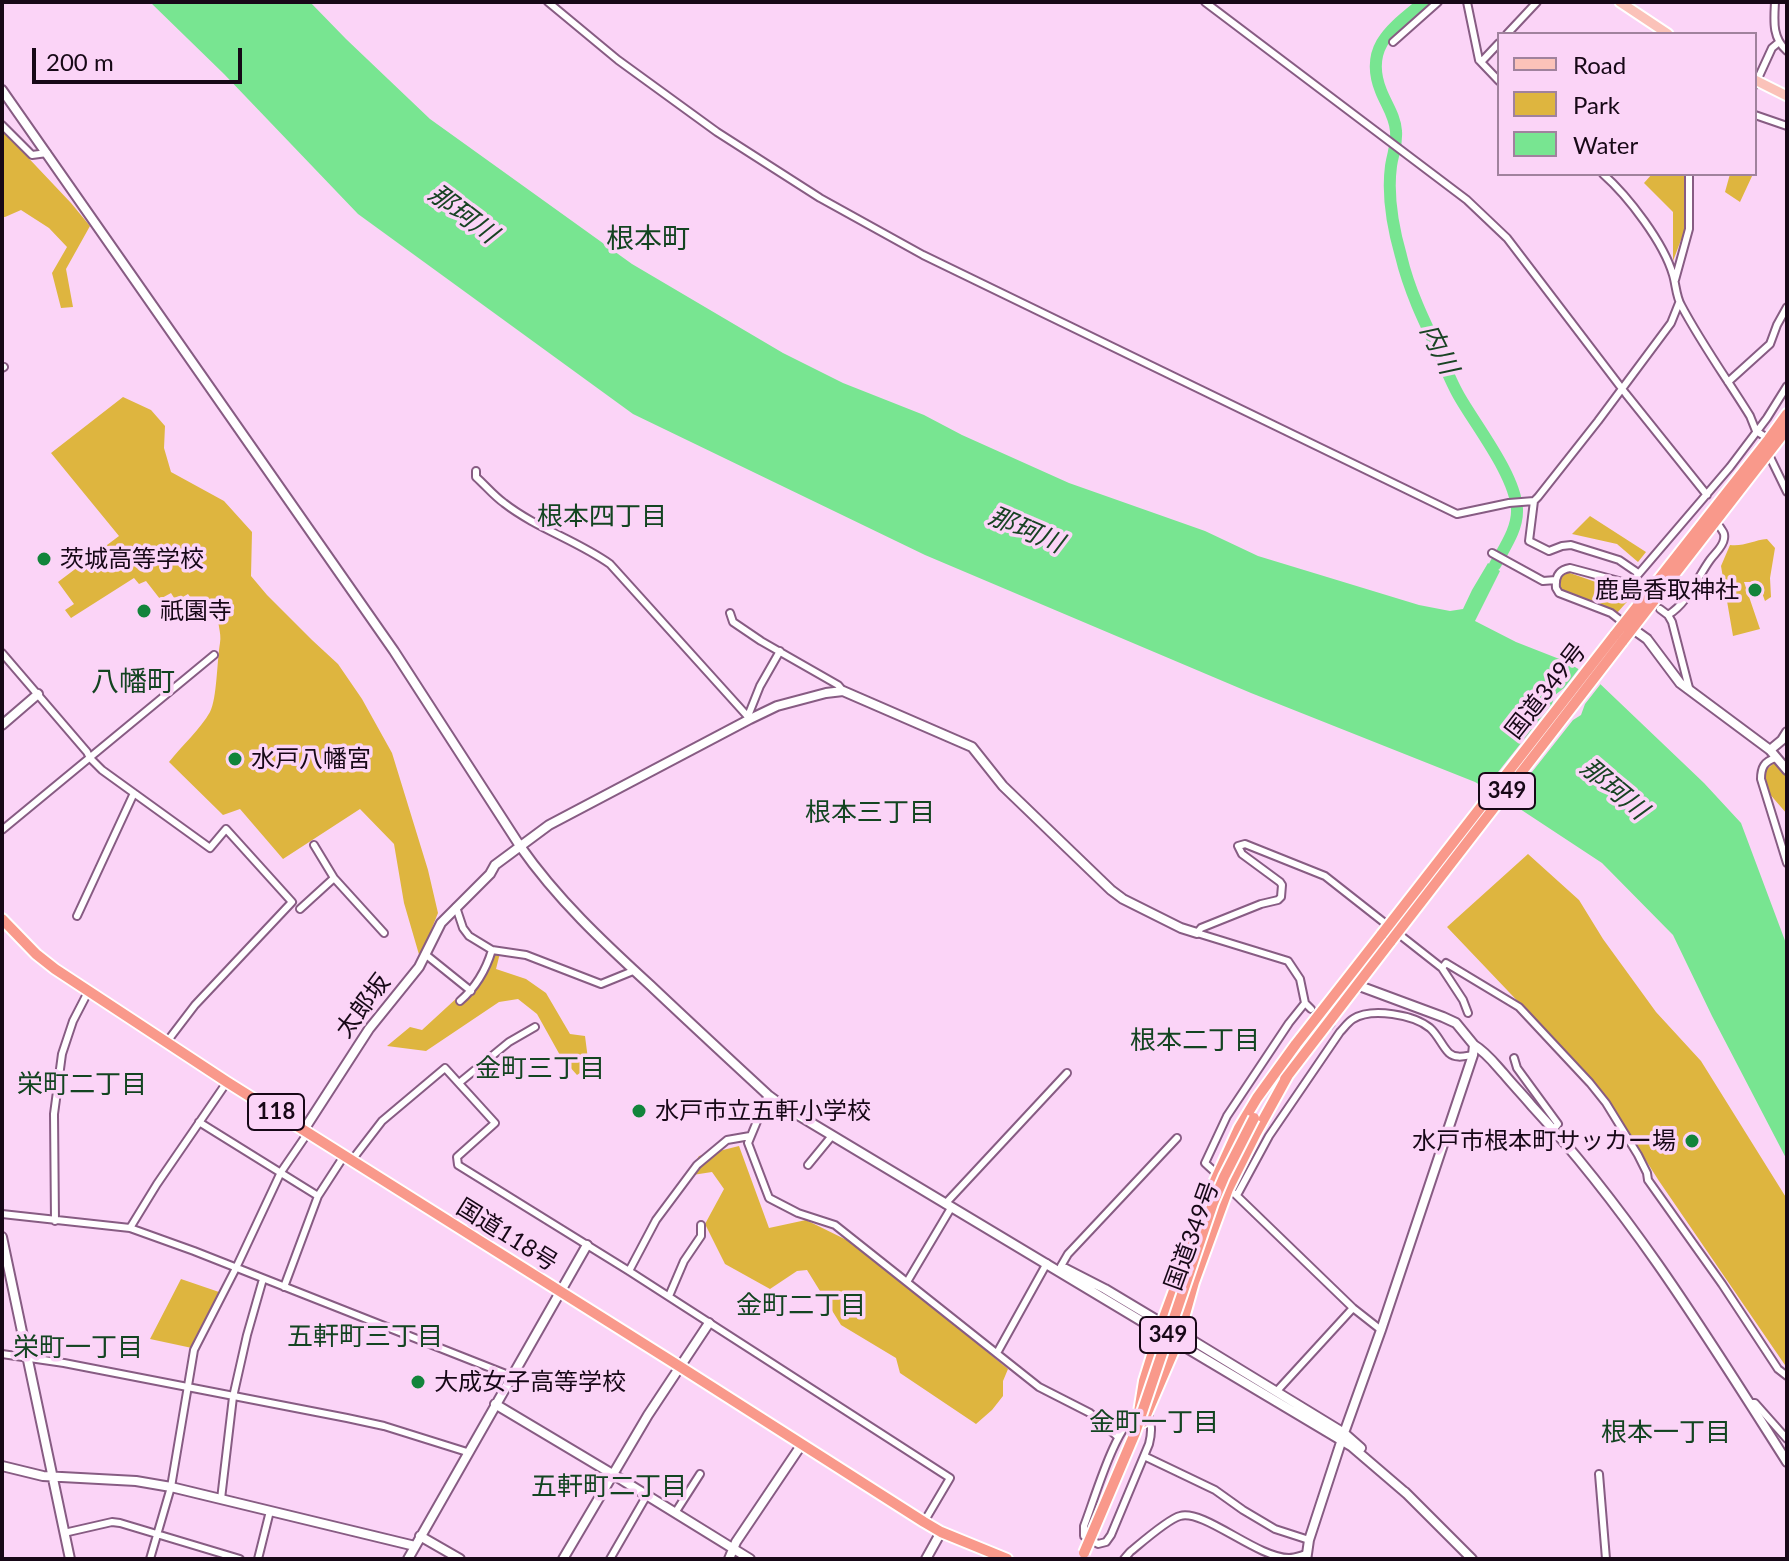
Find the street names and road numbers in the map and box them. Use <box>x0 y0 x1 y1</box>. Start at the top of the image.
street label: 国道349号 <box>1500 637 1592 745</box>
road number: 349 <box>1479 773 1535 809</box>
street label: 太郎坂 <box>330 969 396 1043</box>
road number: 118 <box>248 1094 304 1130</box>
street label: 国道349号 <box>1159 1178 1225 1294</box>
street label: 国道118号 <box>451 1193 563 1277</box>
road number: 349 <box>1140 1317 1196 1353</box>

